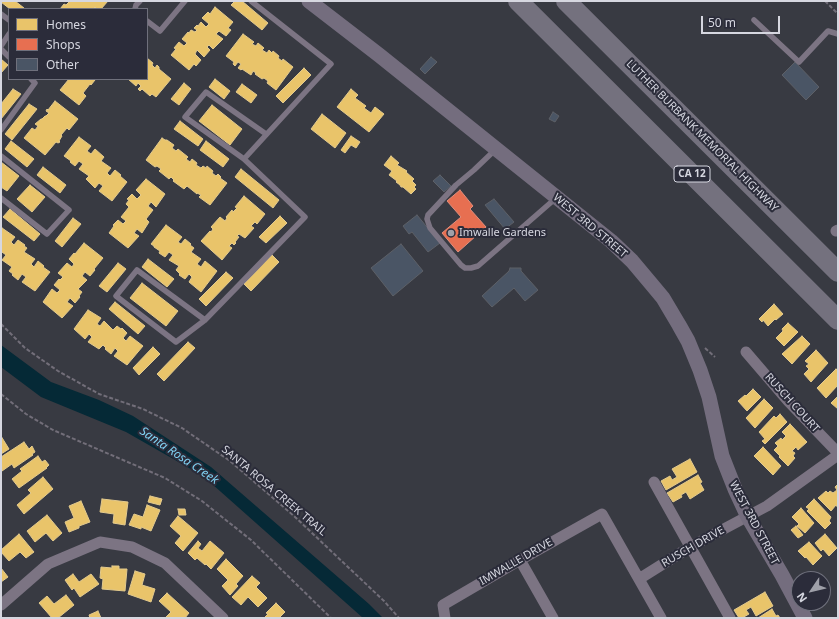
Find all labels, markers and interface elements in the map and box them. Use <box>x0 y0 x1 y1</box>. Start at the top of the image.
legend <box>8 8 148 80</box>
scale bar <box>703 8 782 34</box>
text: 50 m <box>708 14 736 31</box>
text: Homes <box>46 16 86 33</box>
text: Shops <box>46 36 80 53</box>
text: Other <box>46 56 79 73</box>
street label: LUTHER BURBANK MEMORIAL HIGHWAY <box>623 57 781 215</box>
road number: CA 12 <box>674 166 710 182</box>
street label: WEST 3RD STREET <box>550 191 630 261</box>
place label: Imwalle Gardens <box>459 226 546 240</box>
marker: Imwalle Gardens <box>446 228 456 238</box>
street label: RUSCH COURT <box>762 371 822 435</box>
water label: Santa Rosa Creek <box>137 424 221 488</box>
street label: SANTA ROSA CREEK TRAIL <box>219 443 329 539</box>
street label: WEST 3RD STREET <box>726 479 782 567</box>
street label: RUSCH DRIVE <box>659 524 727 570</box>
street label: IMWALLE DRIVE <box>477 536 555 588</box>
north arrow <box>791 571 831 611</box>
text: N <box>793 590 810 606</box>

